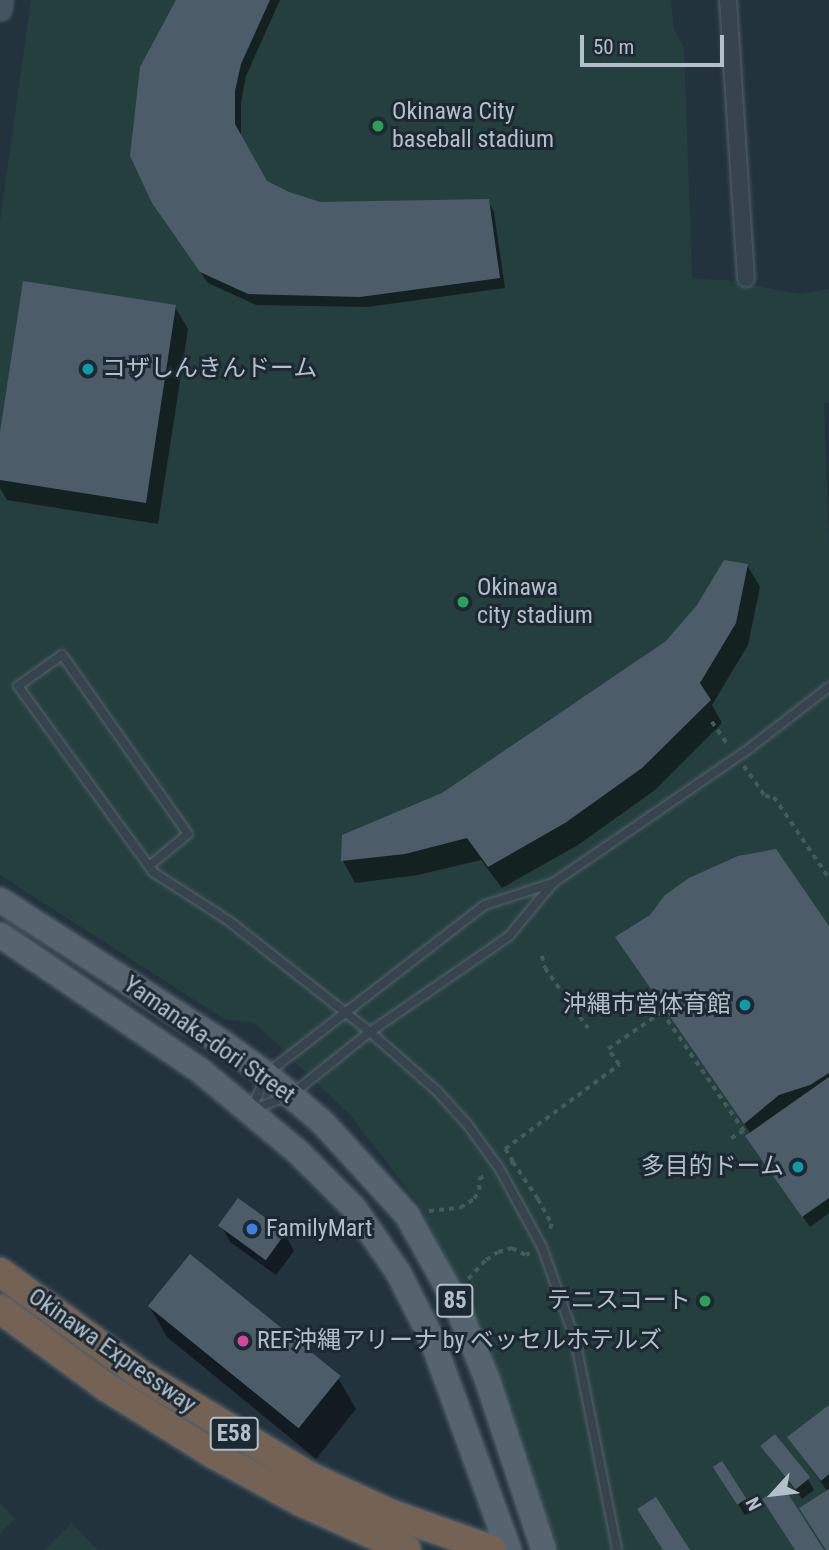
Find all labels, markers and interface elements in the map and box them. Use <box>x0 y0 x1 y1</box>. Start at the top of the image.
scale bar <box>584 21 728 65</box>
text: 50 m <box>593 35 634 59</box>
place label: Okinawa City baseball stadium <box>392 98 554 154</box>
marker: Okinawa City baseball stadium <box>370 118 386 134</box>
place label: コザしんきんドーム <box>102 355 318 383</box>
marker: コザしんきんドーム <box>80 361 96 377</box>
place label: Okinawa city stadium <box>477 574 593 630</box>
marker: Okinawa city stadium <box>455 594 471 610</box>
street label: Yamanaka-dori Street <box>118 970 300 1110</box>
place label: 沖縄市営体育館 <box>563 991 731 1019</box>
marker: 沖縄市営体育館 <box>737 997 753 1013</box>
place label: 多目的ドーム <box>640 1153 784 1181</box>
marker: 多目的ドーム <box>790 1159 806 1175</box>
place label: FamilyMart <box>266 1215 372 1243</box>
marker: FamilyMart <box>244 1221 260 1237</box>
street label: Okinawa Expressway <box>23 1282 201 1420</box>
road number: 85 <box>436 1282 474 1320</box>
place label: テニスコート <box>547 1287 691 1315</box>
marker: テニスコート <box>697 1293 713 1309</box>
place label: REF沖縄アリーナ by ベッセルホテルズ <box>257 1327 662 1355</box>
marker: REF沖縄アリーナ by ベッセルホテルズ <box>235 1333 251 1349</box>
road number: E58 <box>210 1414 258 1454</box>
north arrow <box>738 1459 808 1529</box>
text: N <box>741 1493 767 1514</box>

